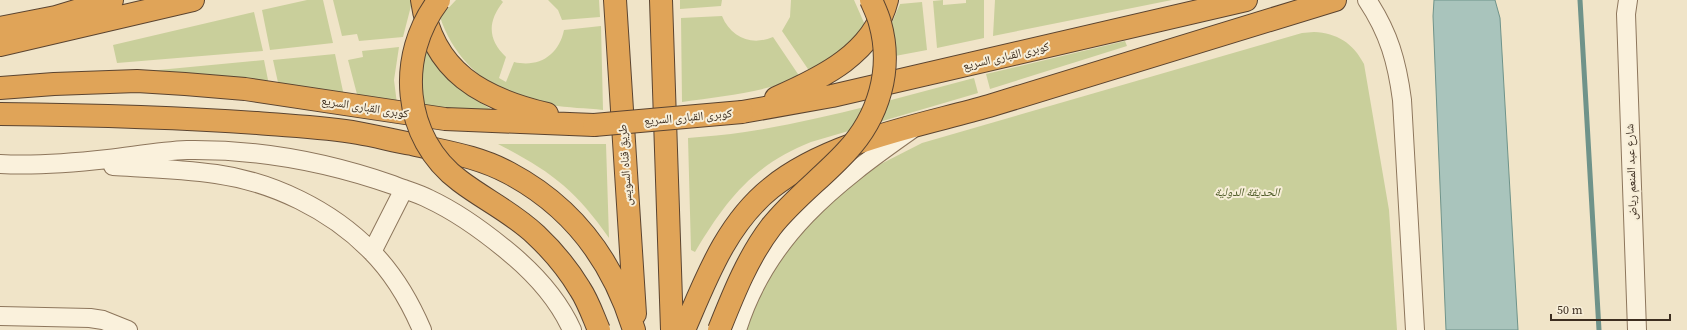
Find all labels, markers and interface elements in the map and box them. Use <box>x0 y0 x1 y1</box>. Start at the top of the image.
street label: كوبرى القبارى السريع <box>961 38 1051 74</box>
street label: كوبرى القبارى السريع <box>320 92 410 122</box>
street label: كوبرى القبارى السريع <box>643 105 733 129</box>
street label: طريق قناه السويس <box>614 123 636 206</box>
street label: شارع عبد المنعم رياض <box>1621 123 1641 221</box>
park label: الحديقة الدولية <box>1214 184 1281 200</box>
scale bar <box>1551 296 1670 322</box>
text: 50 m <box>1557 302 1583 318</box>

